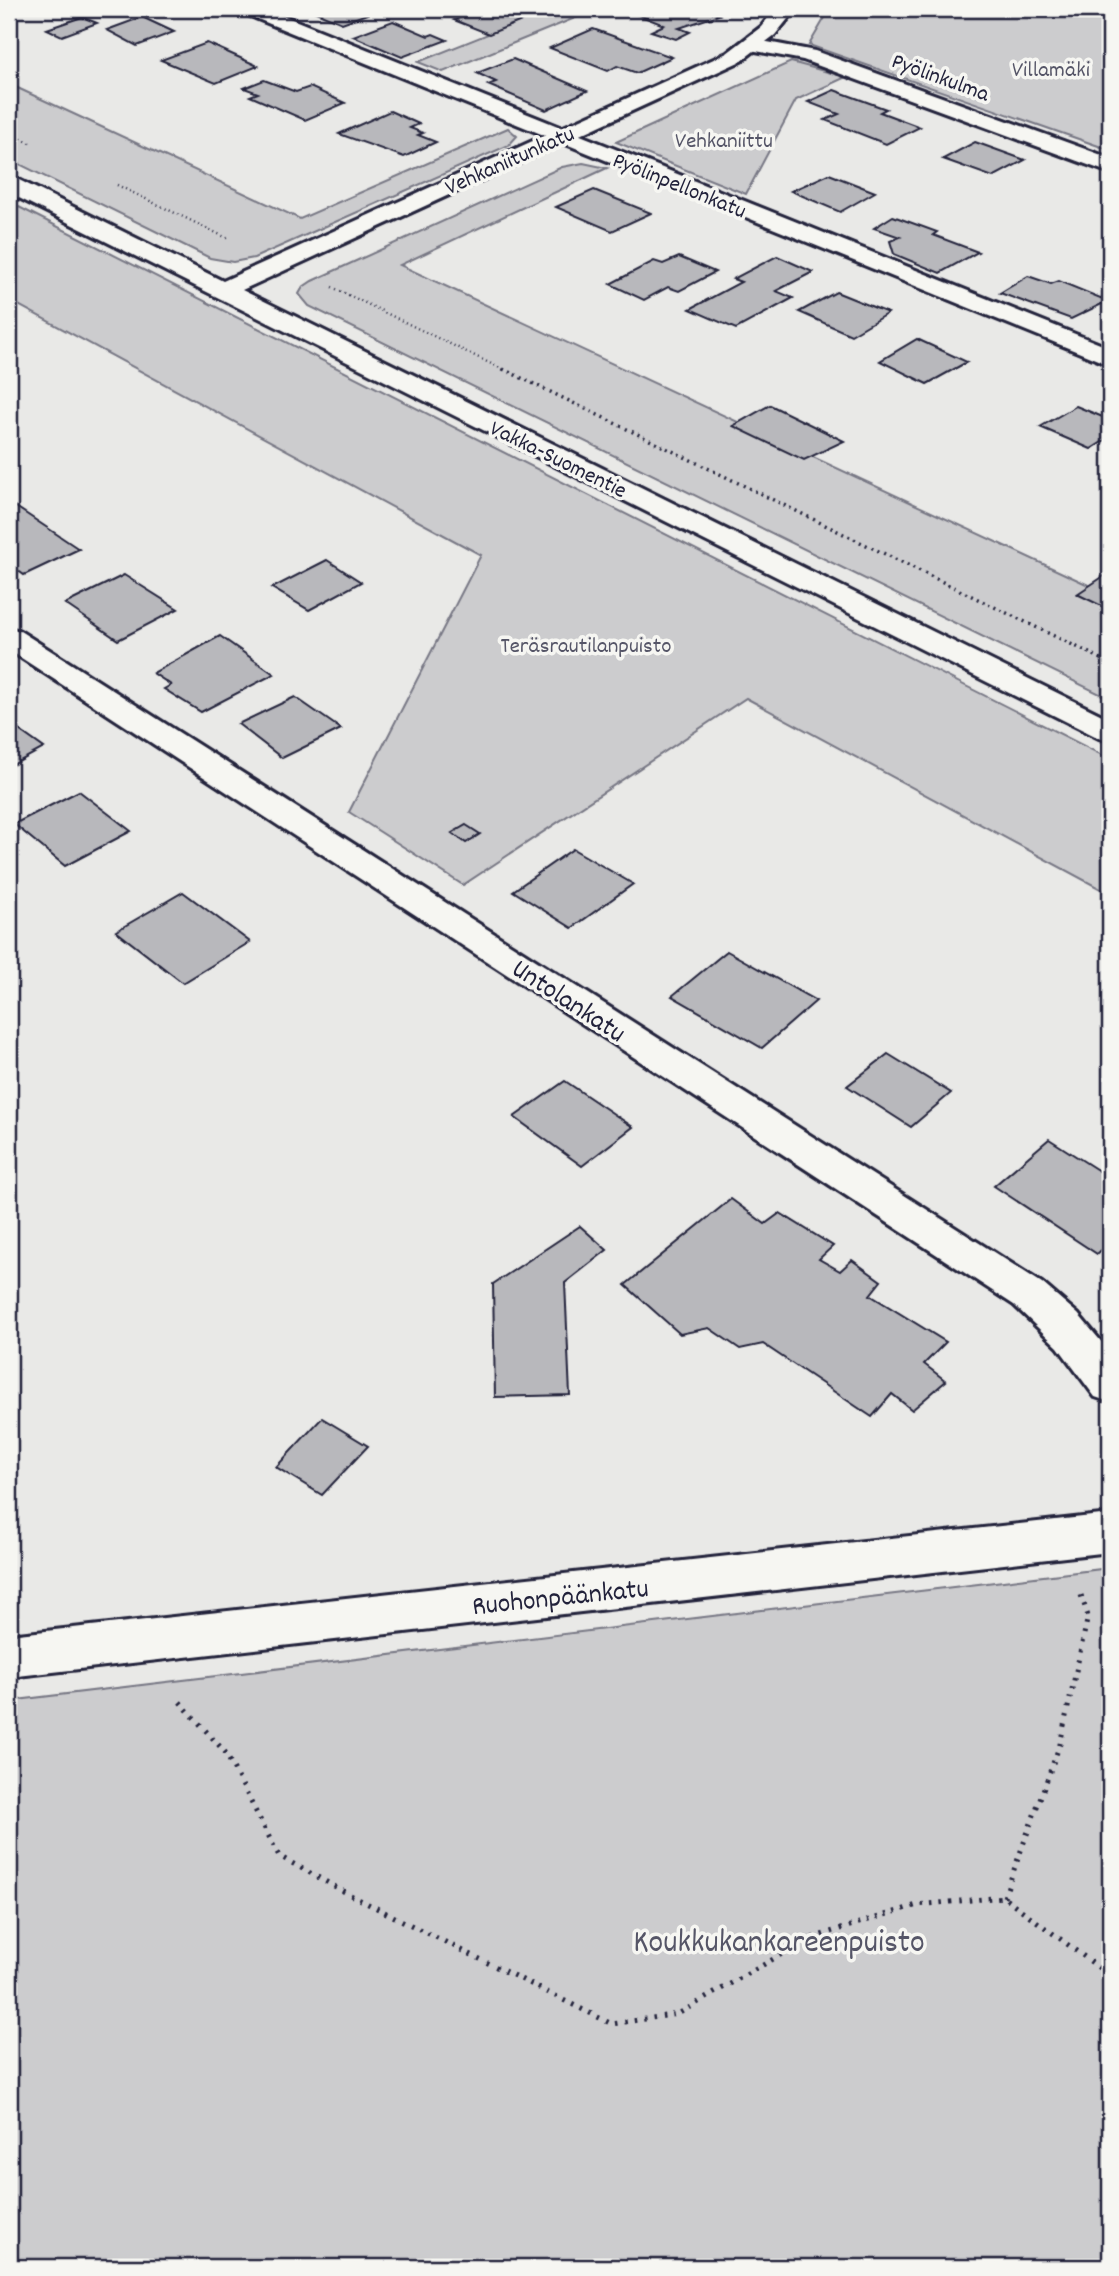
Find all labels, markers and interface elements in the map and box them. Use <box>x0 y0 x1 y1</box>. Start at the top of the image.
street label: Pyölinkulma <box>886 46 994 113</box>
park label: Villamäki <box>1012 55 1090 88</box>
street label: Vehkaniitunkatu <box>440 119 580 205</box>
park label: Vehkaniittu <box>675 126 773 159</box>
street label: Pyölinpellonkatu <box>607 145 750 229</box>
street label: Vakka-Suomentie <box>483 414 632 509</box>
park label: Teräsrautilanpuisto <box>501 631 671 664</box>
street label: Untolankatu <box>502 951 632 1055</box>
street label: Ruohonpäänkatu <box>470 1571 651 1629</box>
park label: Koukkukankareenpuisto <box>633 1921 925 1968</box>

